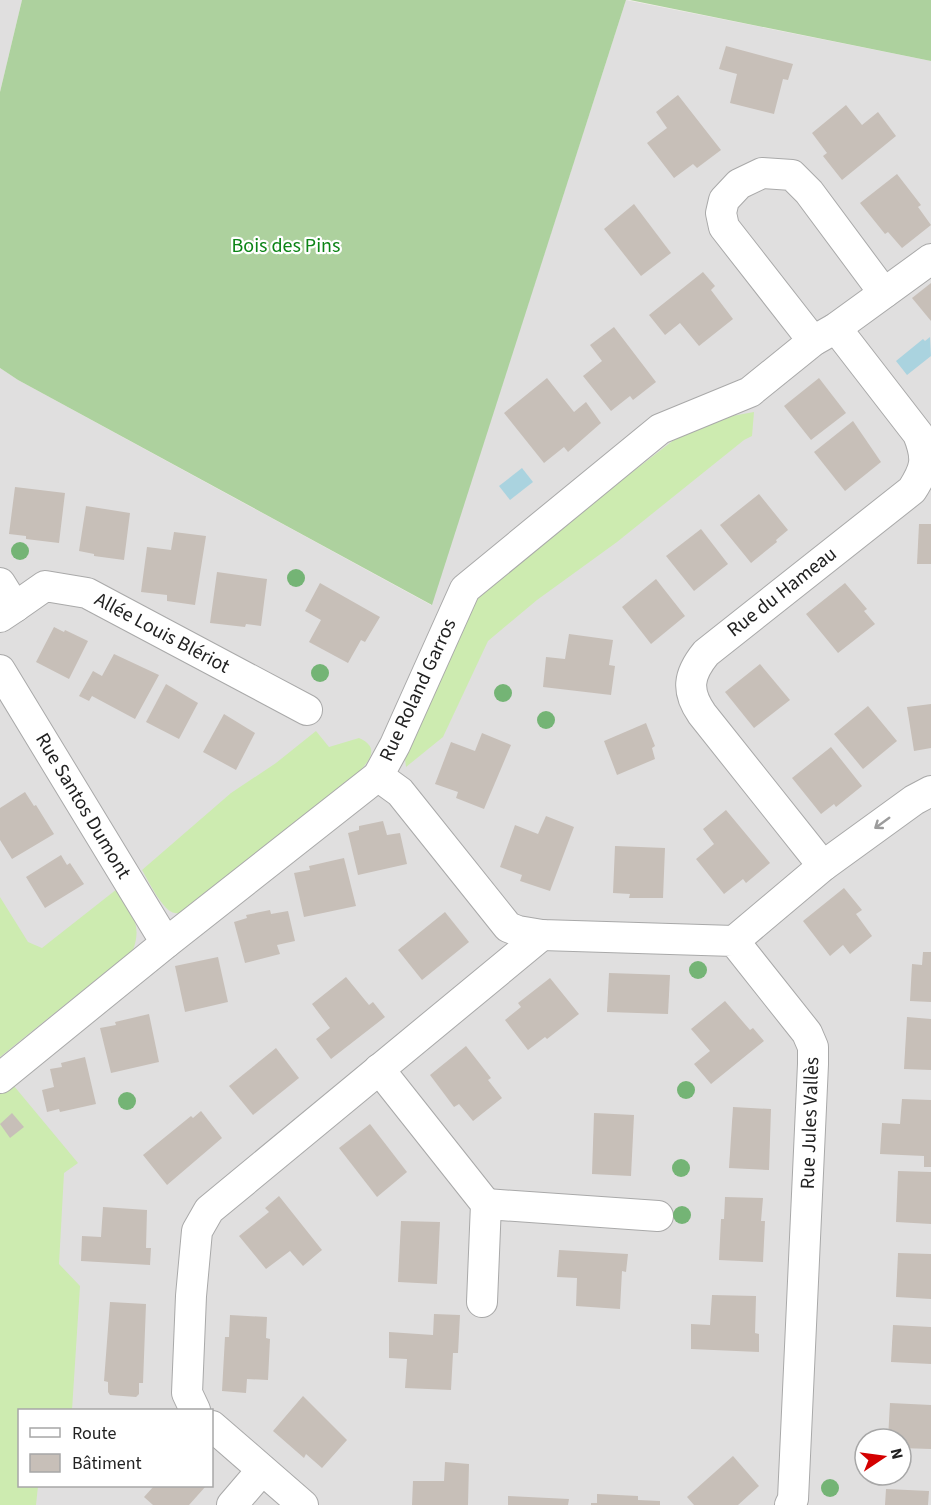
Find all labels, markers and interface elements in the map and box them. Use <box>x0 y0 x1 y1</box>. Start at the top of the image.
park label: Bois des Pins <box>232 232 340 260</box>
street label: Rue du Hameau <box>721 540 843 644</box>
street label: Allée Louis Blériot <box>90 586 235 681</box>
street label: Rue Roland Garros <box>373 614 463 766</box>
street label: Rue Santos Dumont <box>28 728 138 884</box>
one-way arrow <box>875 816 891 829</box>
street label: Rue Jules Vallès <box>794 1056 826 1190</box>
legend <box>18 1409 213 1487</box>
text: Route <box>72 1421 116 1446</box>
north arrow <box>853 1427 913 1487</box>
text: N <box>885 1446 909 1462</box>
text: Bâtiment <box>72 1451 142 1476</box>

